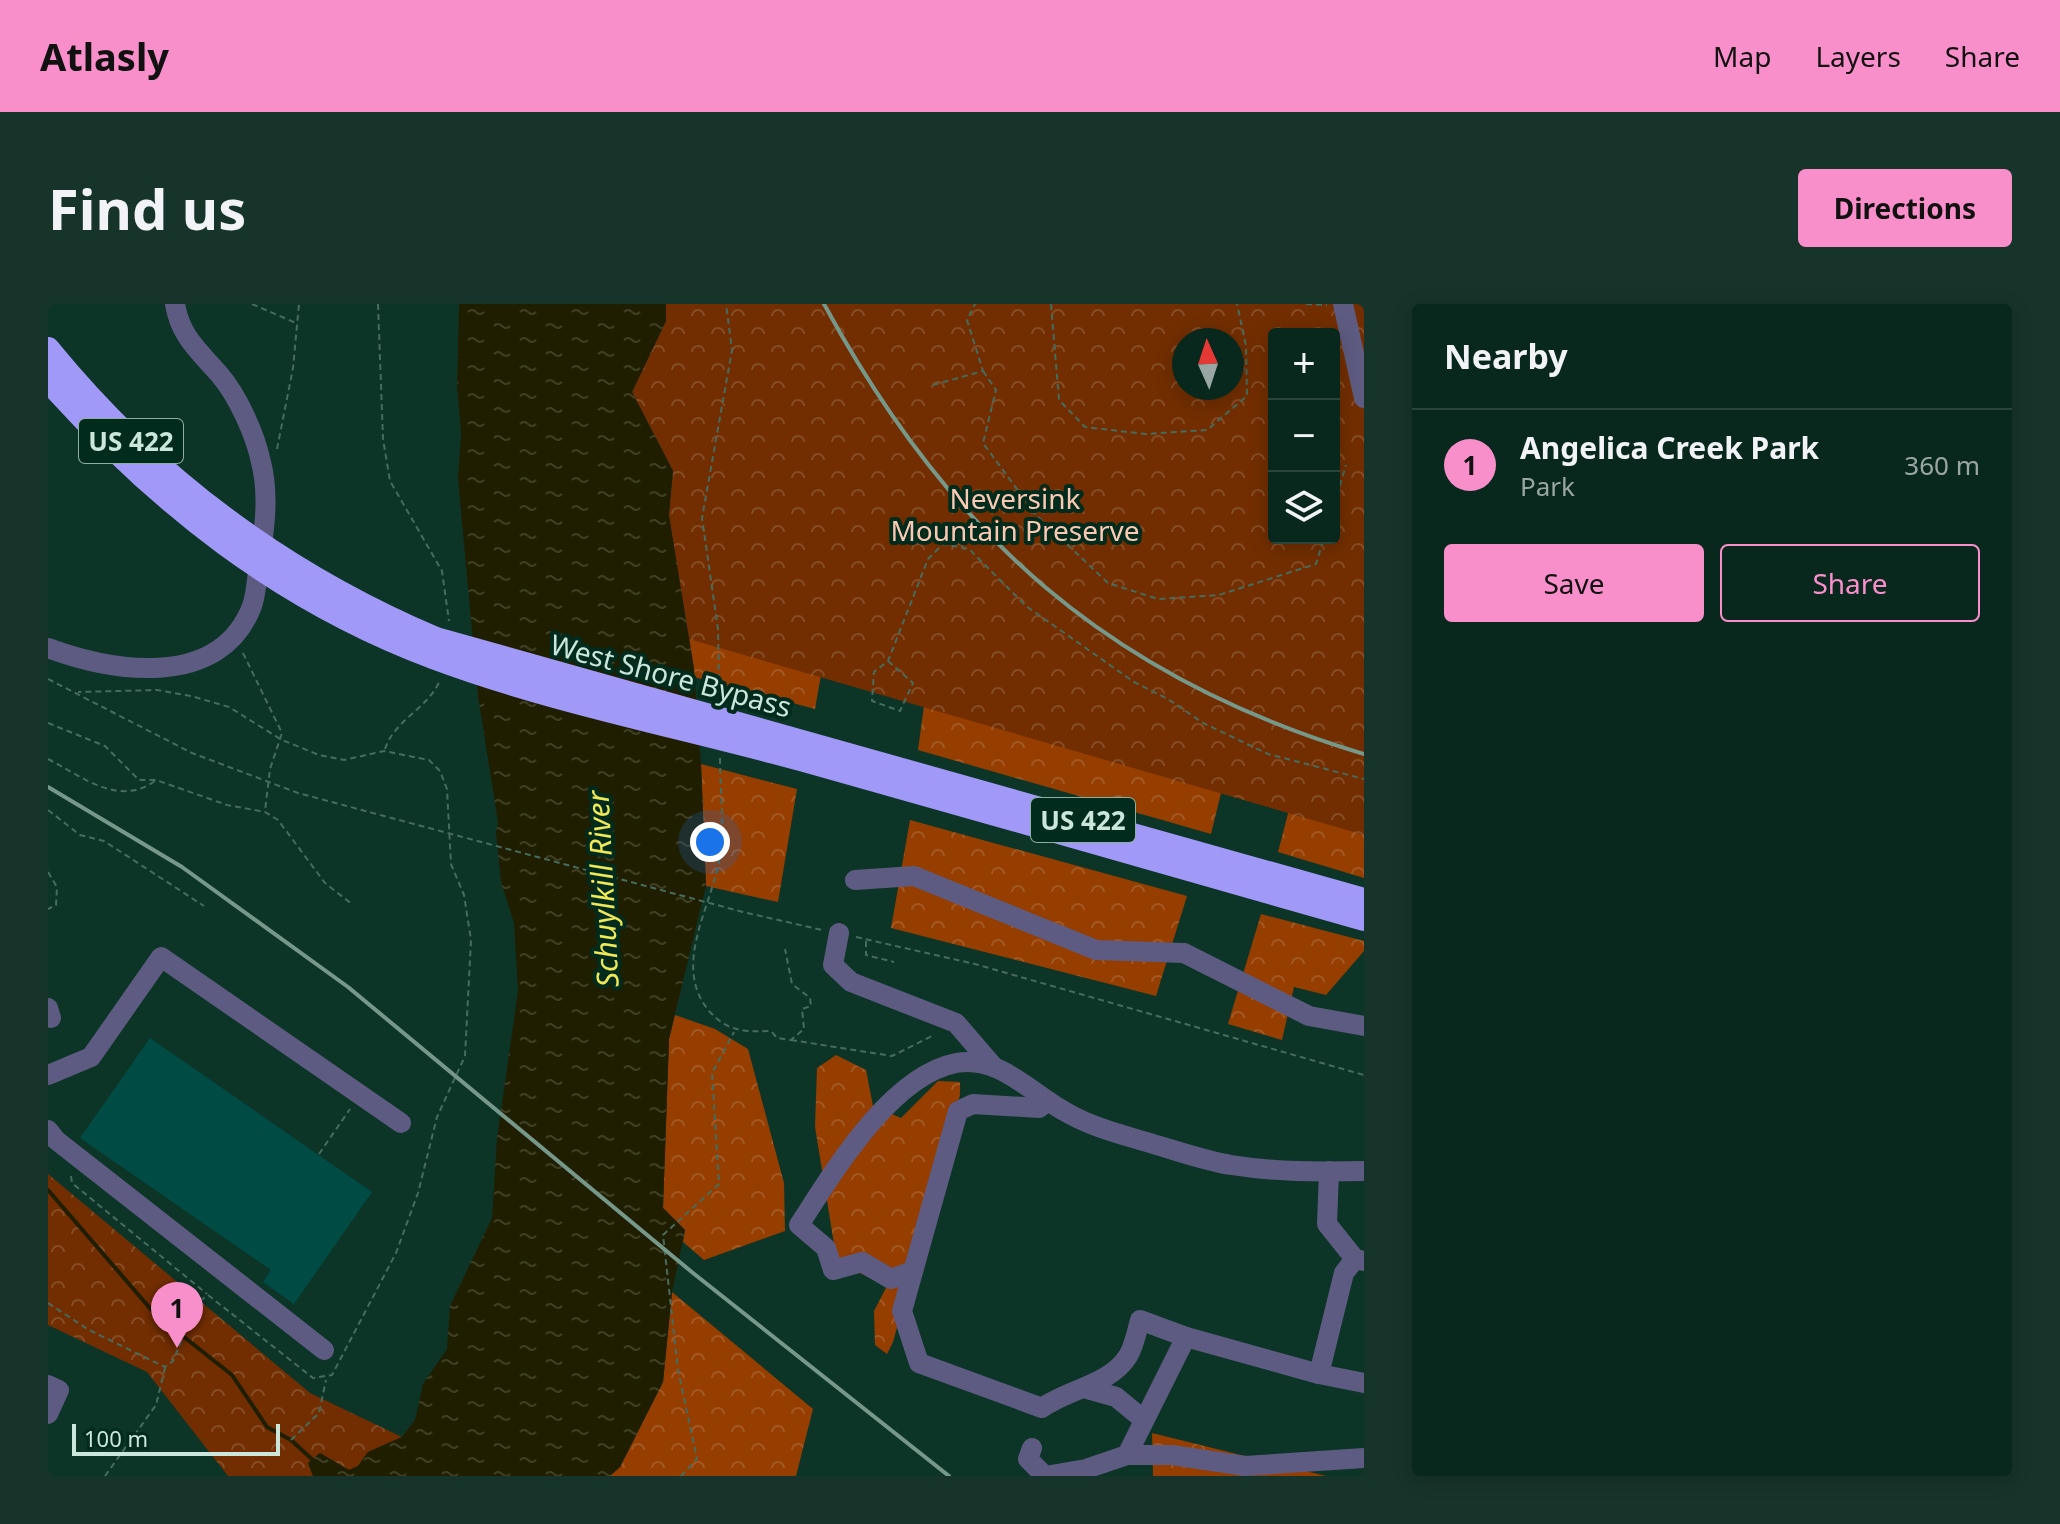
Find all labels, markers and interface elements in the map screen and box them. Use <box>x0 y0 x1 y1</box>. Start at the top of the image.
text: Atlasly <box>40 30 169 82</box>
text: Map <box>1713 37 1771 75</box>
text: Layers <box>1815 37 1901 75</box>
text: Share <box>1945 37 2020 75</box>
button: Directions <box>1798 169 2012 247</box>
text: Find us <box>48 170 246 246</box>
north arrow <box>1172 328 1244 400</box>
map controls <box>1268 328 1340 544</box>
button: + <box>1268 328 1340 400</box>
text: Nearby <box>1444 333 1568 379</box>
button: − <box>1268 400 1340 472</box>
road number: US 422 <box>79 419 183 463</box>
text: Angelica Creek Park <box>1520 427 1819 468</box>
text: 1 <box>1463 447 1477 483</box>
text: 360 m <box>1904 447 1980 483</box>
text: Park <box>1520 468 1575 504</box>
button: layers <box>1268 472 1340 544</box>
park label: Neversink Mountain Preserve <box>890 479 1140 549</box>
button: Save <box>1444 544 1704 622</box>
button: Share <box>1720 544 1980 622</box>
street label: West Shore Bypass <box>546 625 796 725</box>
water label: Schuylkill River <box>576 789 628 988</box>
road number: US 422 <box>1031 798 1135 842</box>
your location <box>690 822 730 862</box>
pin: 1 <box>151 1282 203 1348</box>
scale bar <box>72 1420 280 1456</box>
text: 100 m <box>84 1423 148 1453</box>

